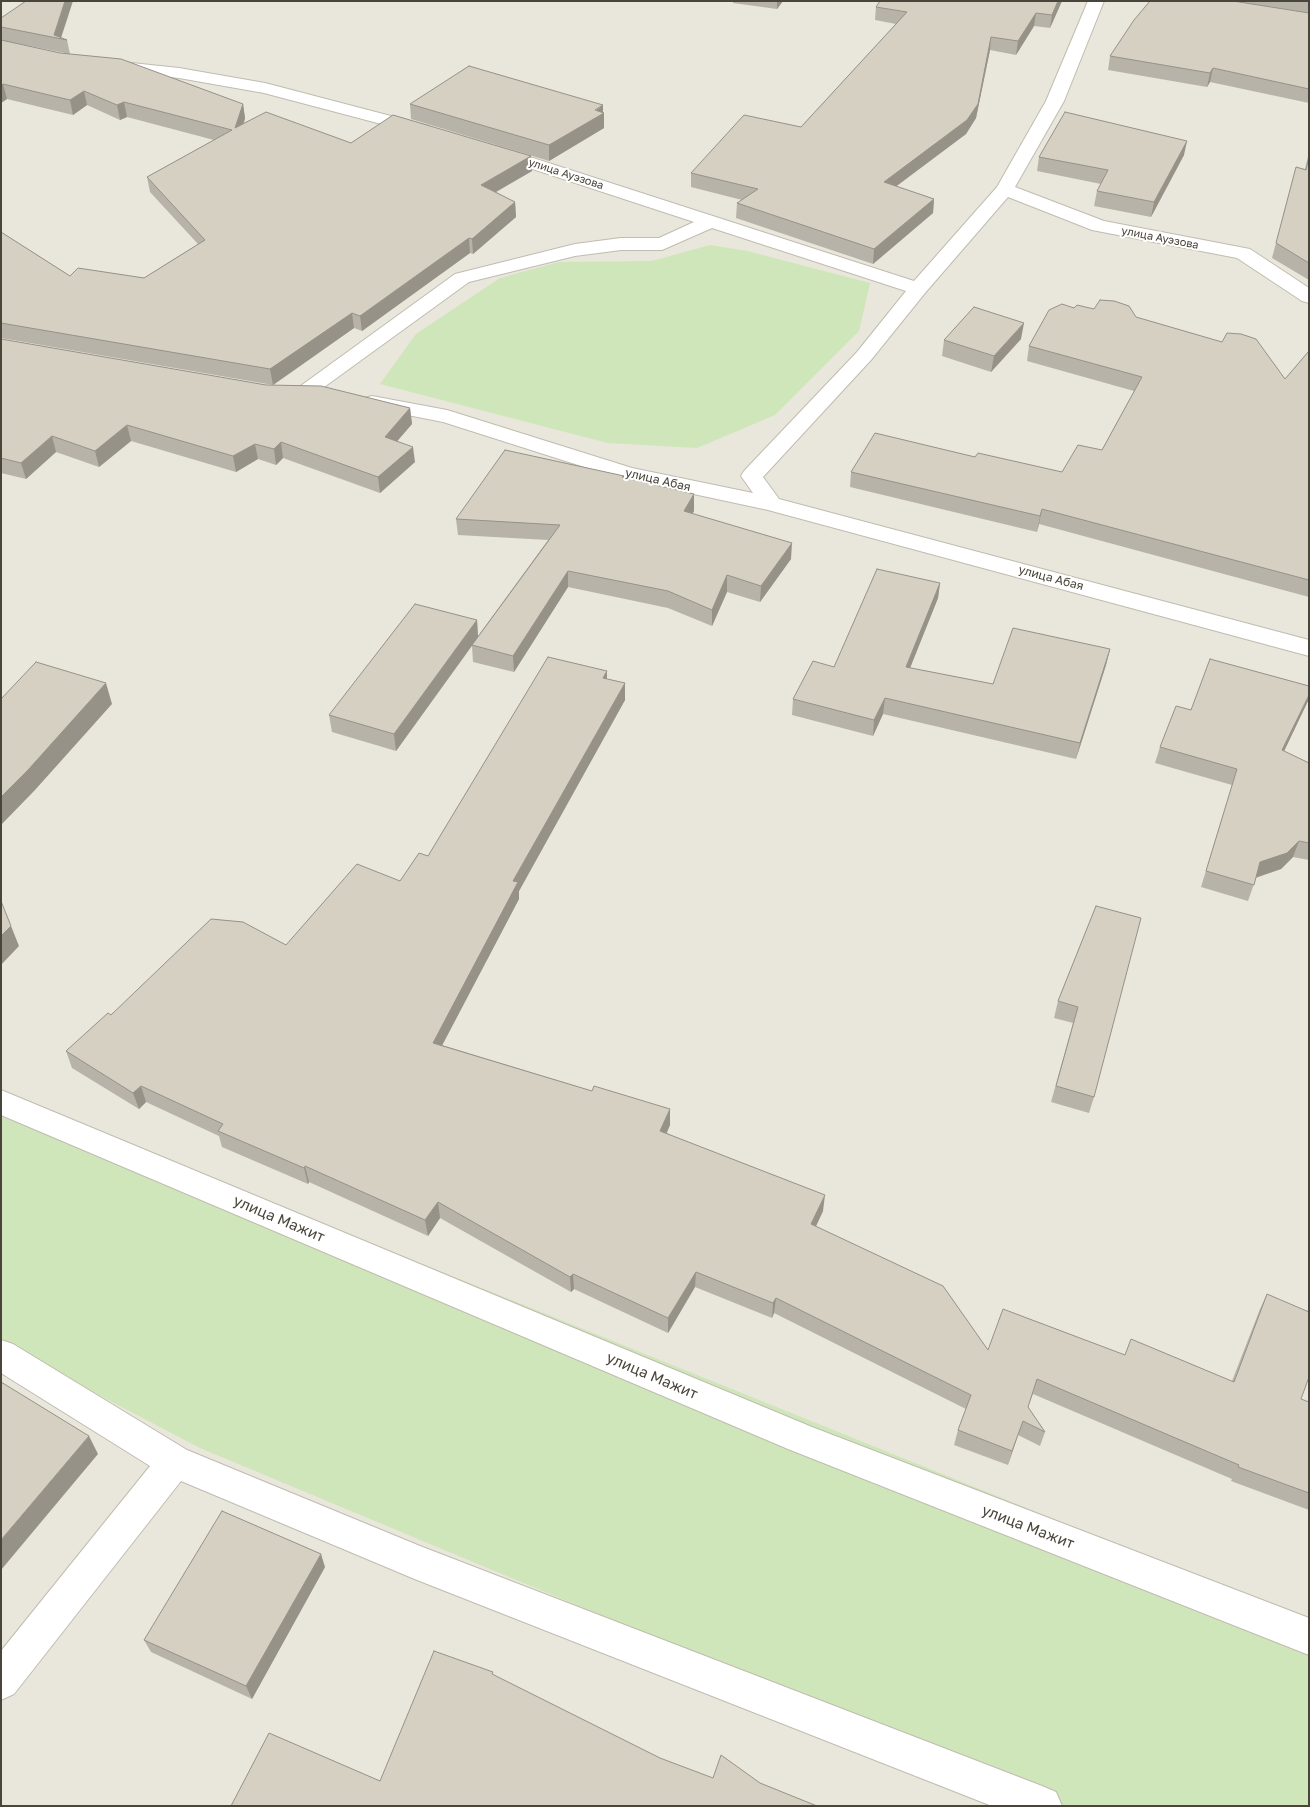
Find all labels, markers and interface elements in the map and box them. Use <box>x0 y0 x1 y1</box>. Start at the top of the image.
street label: улица Ауэзова <box>527 156 605 192</box>
street label: улица Ауэзова <box>1120 224 1200 252</box>
street label: улица Абая <box>624 465 692 495</box>
street label: улица Абая <box>1017 562 1085 594</box>
street label: улица Мажит <box>231 1192 327 1246</box>
street label: улица Мажит <box>604 1349 700 1403</box>
street label: улица Мажит <box>979 1501 1077 1553</box>

